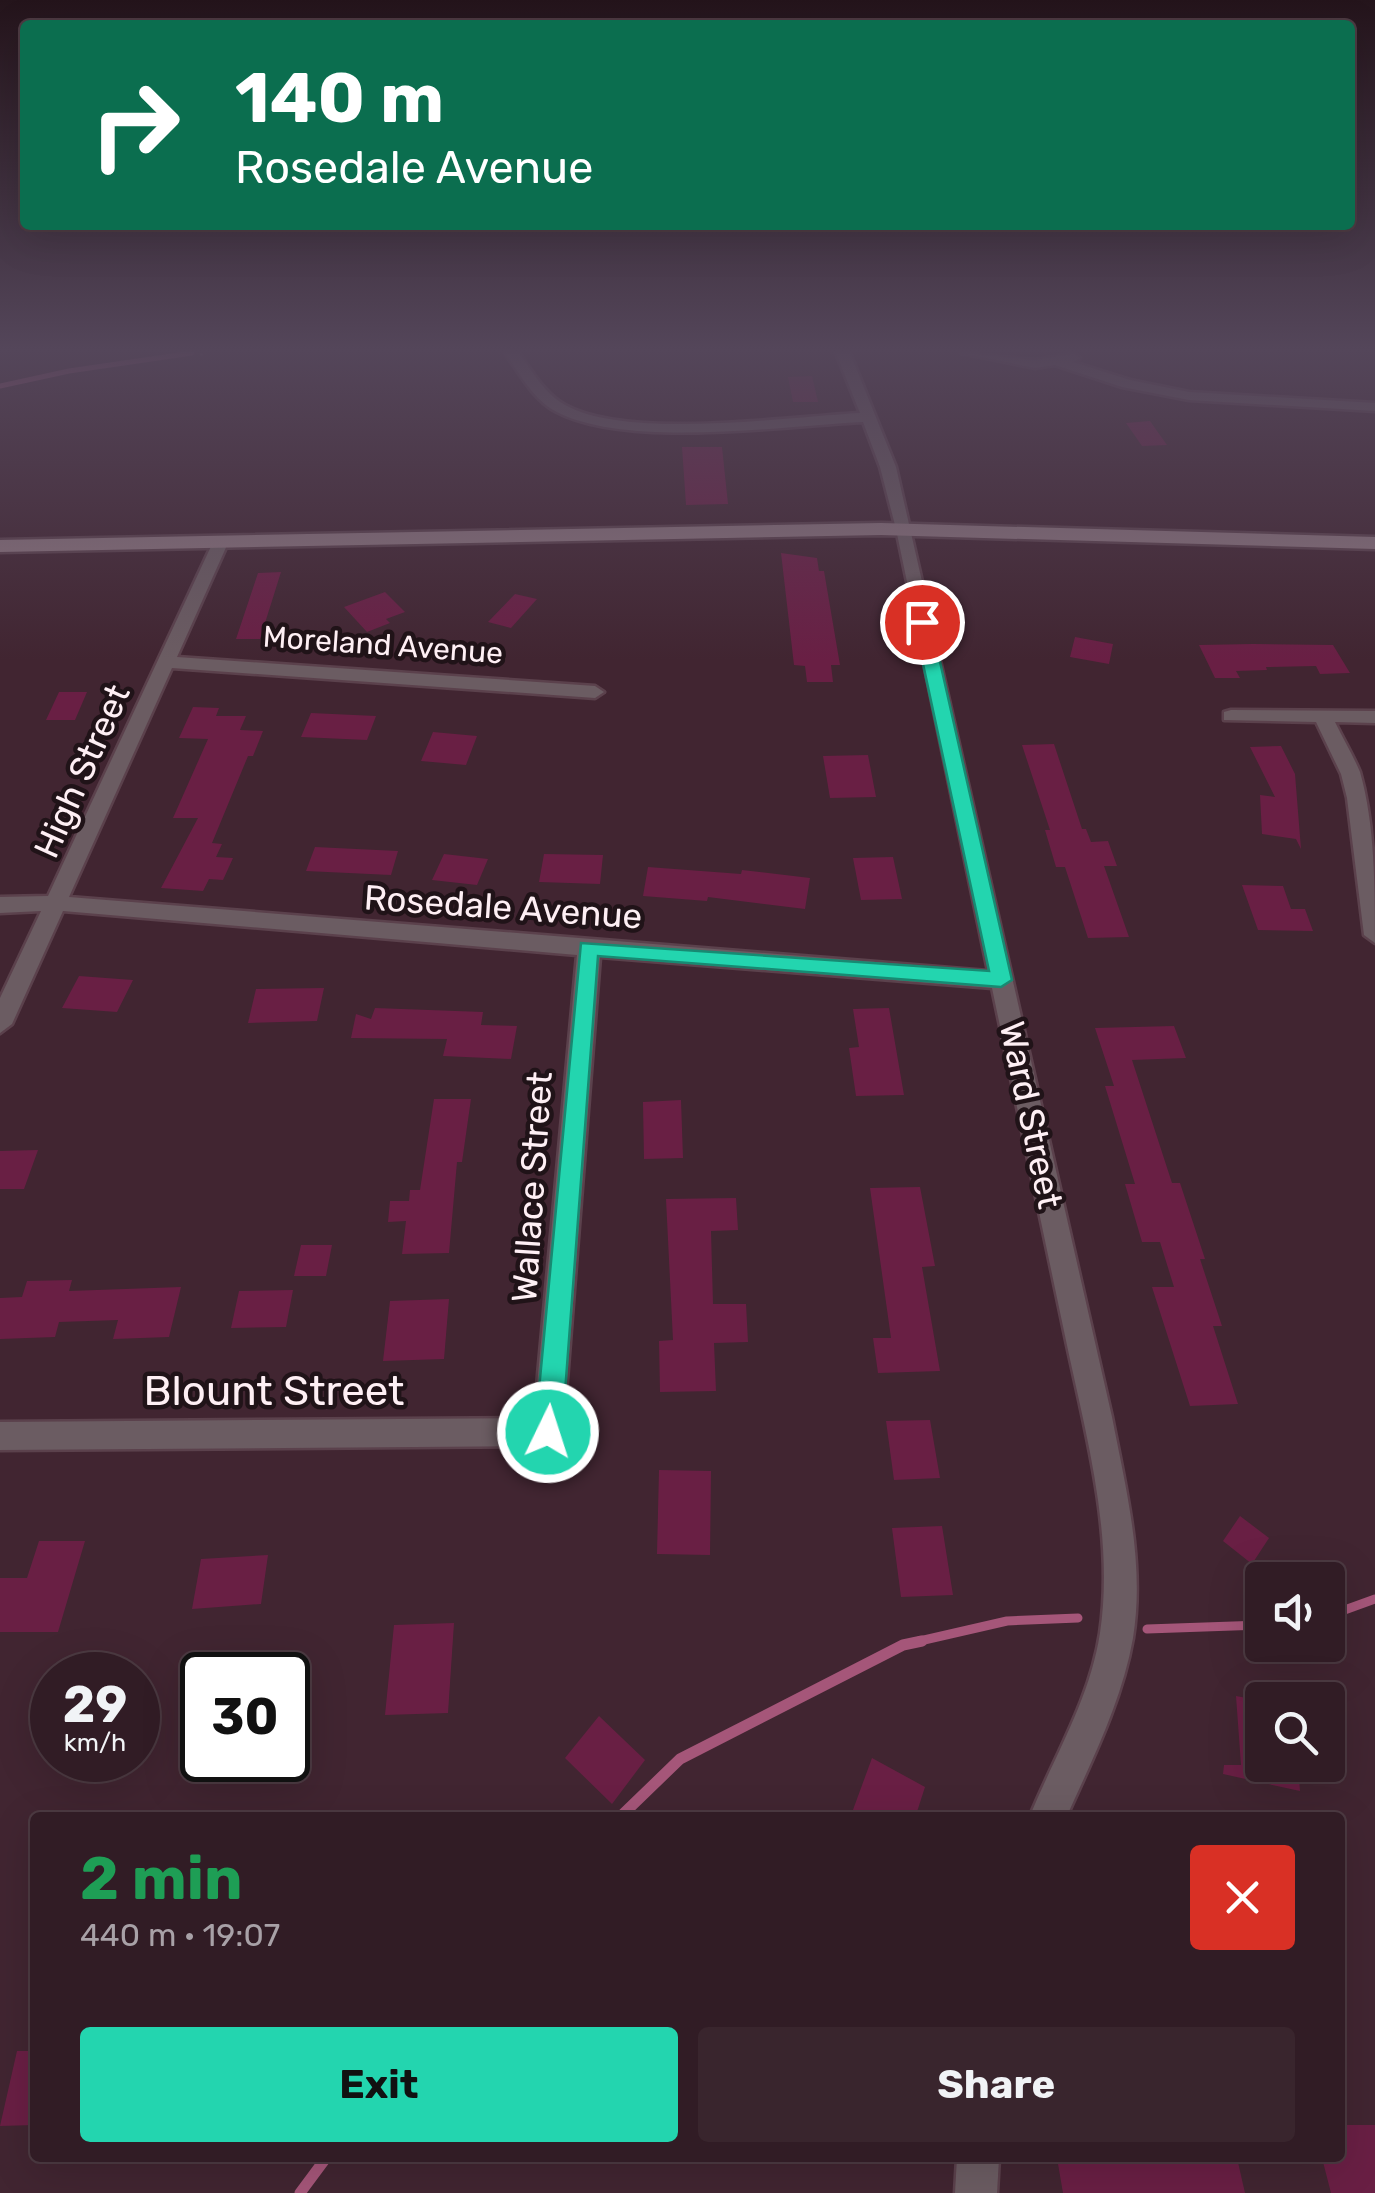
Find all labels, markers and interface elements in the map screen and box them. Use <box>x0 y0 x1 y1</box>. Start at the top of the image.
text: 140 m <box>235 57 444 140</box>
icon: right <box>70 60 200 190</box>
text: Rosedale Avenue <box>235 141 593 194</box>
pin <box>880 580 965 665</box>
icon: arrive <box>895 595 950 650</box>
street label: Moreland Avenue <box>262 619 504 671</box>
street label: High Street <box>25 678 139 864</box>
street label: Rosedale Avenue <box>363 876 643 938</box>
street label: Ward Street <box>991 1018 1071 1212</box>
street label: Wallace Street <box>503 1070 561 1304</box>
street label: Blount Street <box>144 1366 404 1416</box>
position arrow <box>496 1380 600 1484</box>
map controls <box>1245 1562 1345 1782</box>
button: sound <box>1245 1562 1345 1662</box>
speed limit sign: 30 <box>180 1652 310 1782</box>
text: 29 <box>63 1675 127 1735</box>
button: search <box>1245 1682 1345 1782</box>
text: km/h <box>64 1728 126 1757</box>
text: 2 min <box>80 1843 242 1914</box>
button: close <box>1190 1845 1295 1950</box>
text: 440 m · 19:07 <box>80 1916 280 1954</box>
button: Exit <box>80 2027 678 2142</box>
button: Share <box>698 2027 1295 2142</box>

